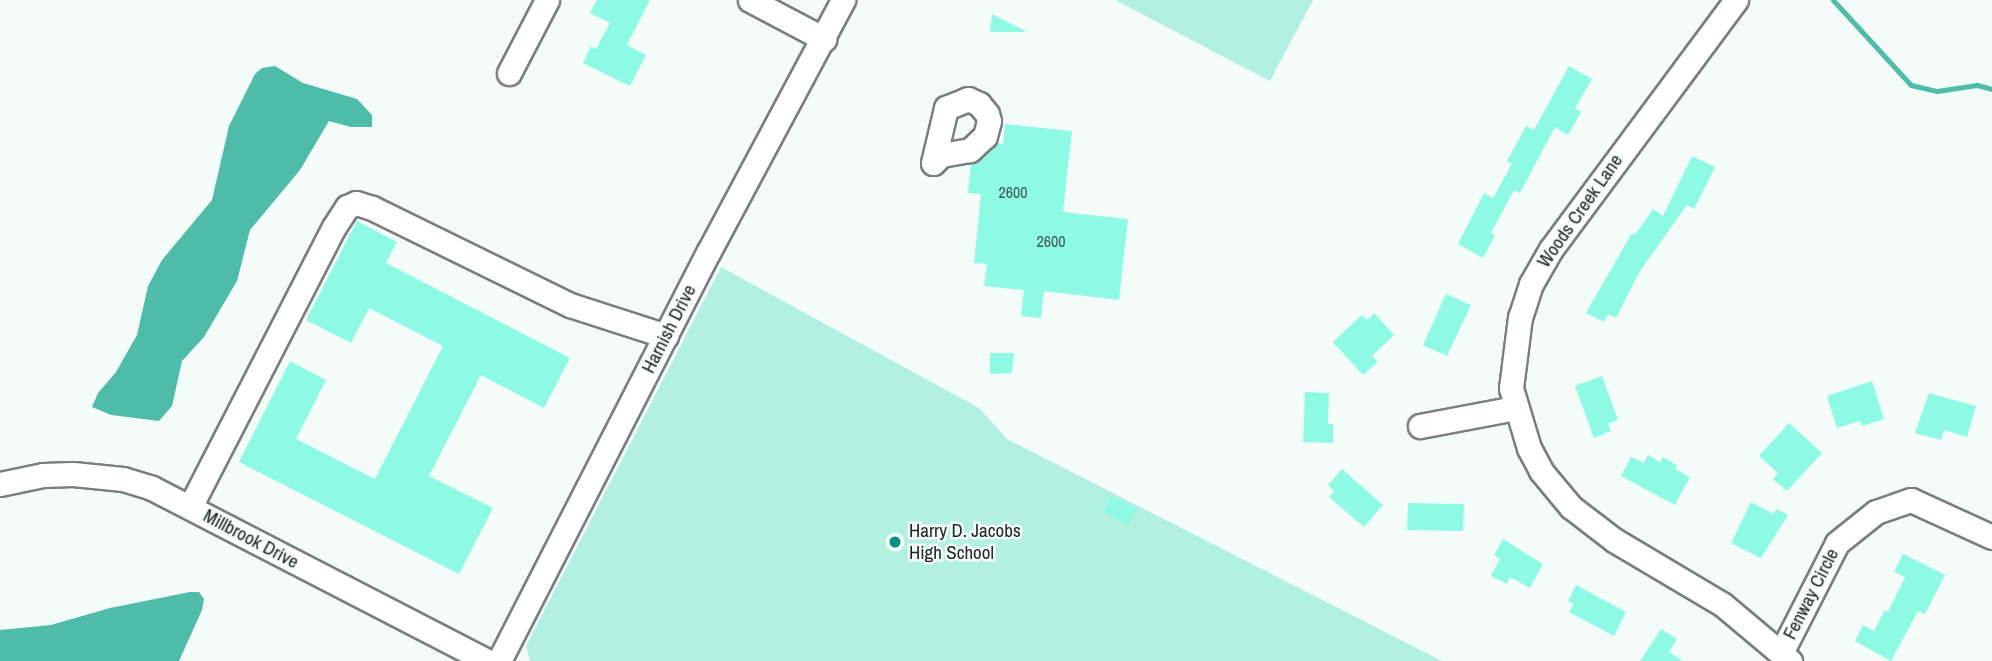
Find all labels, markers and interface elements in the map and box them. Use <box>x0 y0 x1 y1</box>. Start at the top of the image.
street label: Woods Creek Lane <box>1532 150 1628 272</box>
house number: 2600 <box>998 182 1028 202</box>
house number: 2600 <box>1036 231 1066 251</box>
street label: Harnish Drive <box>637 281 701 377</box>
street label: Millbrook Drive <box>199 504 303 574</box>
place label: Harry D. Jacobs High School <box>909 520 1021 564</box>
marker: Harry D. Jacobs High School <box>887 534 903 550</box>
street label: Fenway Circle <box>1778 545 1844 643</box>

